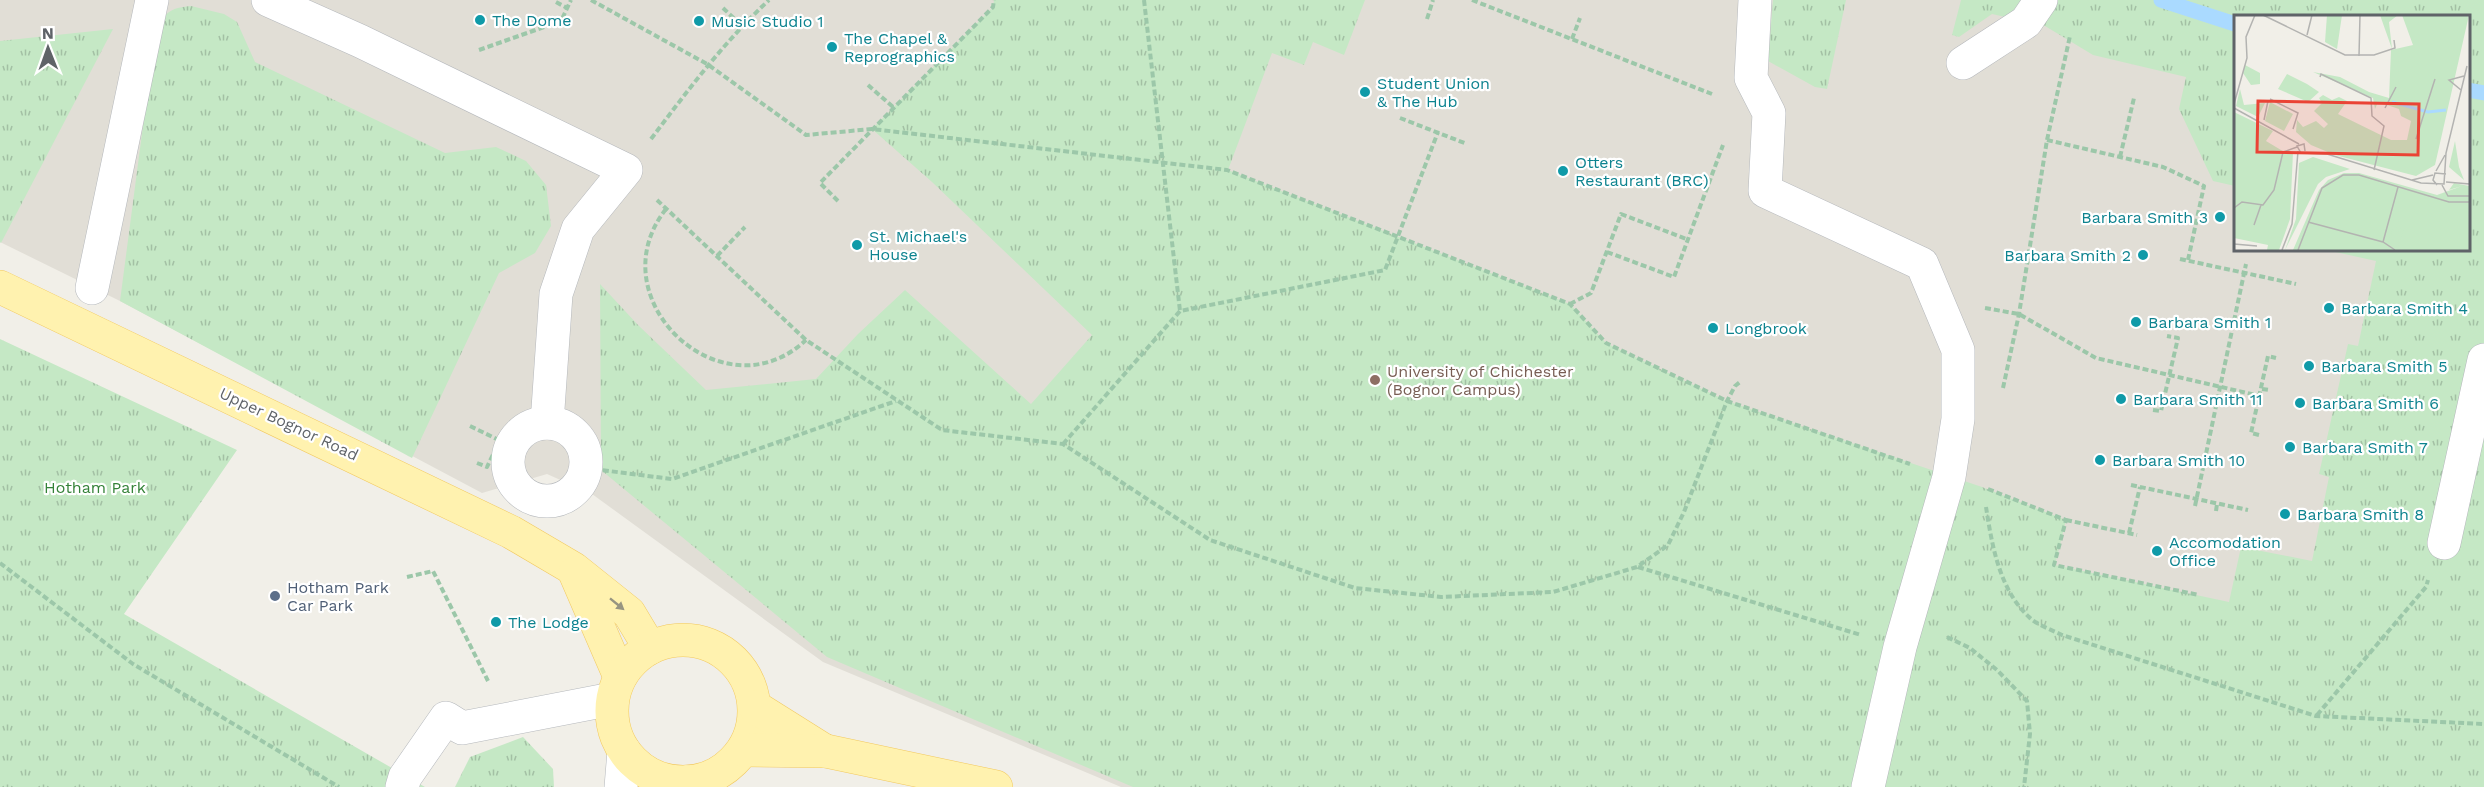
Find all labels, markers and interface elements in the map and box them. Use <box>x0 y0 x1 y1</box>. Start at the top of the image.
place label: The Dome <box>492 11 572 30</box>
place label: Music Studio 1 <box>711 12 824 31</box>
marker: The Dome <box>473 13 487 27</box>
marker: Music Studio 1 <box>692 14 706 28</box>
inset map <box>2234 15 2469 250</box>
north arrow <box>18 18 78 78</box>
text: N <box>42 24 54 43</box>
place label: The Chapel & Reprographics <box>844 29 955 66</box>
marker: The Chapel & Reprographics <box>825 40 839 54</box>
place label: Student Union & The Hub <box>1377 74 1490 111</box>
marker: Student Union & The Hub <box>1358 85 1372 99</box>
place label: Otters Restaurant (BRC) <box>1575 153 1709 190</box>
marker: Otters Restaurant (BRC) <box>1556 164 1570 178</box>
place label: Barbara Smith 3 <box>2081 208 2208 227</box>
marker: Barbara Smith 3 <box>2213 210 2227 224</box>
place label: St. Michael's House <box>869 227 967 264</box>
marker: St. Michael's House <box>850 238 864 252</box>
place label: Barbara Smith 2 <box>2004 246 2131 265</box>
marker: Barbara Smith 2 <box>2136 248 2150 262</box>
place label: Barbara Smith 4 <box>2341 299 2468 318</box>
marker: Barbara Smith 4 <box>2322 301 2336 315</box>
place label: Barbara Smith 1 <box>2148 313 2271 332</box>
marker: Barbara Smith 1 <box>2129 315 2143 329</box>
place label: Longbrook <box>1725 319 1807 338</box>
marker: Longbrook <box>1706 321 1720 335</box>
place label: Barbara Smith 5 <box>2321 357 2448 376</box>
marker: Barbara Smith 5 <box>2302 359 2316 373</box>
place label: University of Chichester (Bognor Campus) <box>1387 362 1574 399</box>
marker: University of Chichester (Bognor Campus) <box>1368 373 1382 387</box>
street label: Upper Bognor Road <box>217 384 361 464</box>
place label: Barbara Smith 11 <box>2133 390 2262 409</box>
marker: Barbara Smith 11 <box>2114 392 2128 406</box>
place label: Barbara Smith 6 <box>2312 394 2439 413</box>
marker: Barbara Smith 6 <box>2293 396 2307 410</box>
place label: Barbara Smith 7 <box>2302 438 2428 457</box>
marker: Barbara Smith 7 <box>2283 440 2297 454</box>
place label: Barbara Smith 10 <box>2112 451 2245 470</box>
marker: Barbara Smith 10 <box>2093 453 2107 467</box>
park label: Hotham Park <box>44 478 146 497</box>
place label: Barbara Smith 8 <box>2297 505 2424 524</box>
marker: Barbara Smith 8 <box>2278 507 2292 521</box>
place label: Accomodation Office <box>2169 533 2281 570</box>
marker: Accomodation Office <box>2150 544 2164 558</box>
place label: Hotham Park Car Park <box>287 578 389 615</box>
marker: Hotham Park Car Park <box>268 589 282 603</box>
one-way arrow <box>609 597 625 610</box>
place label: The Lodge <box>508 613 589 632</box>
marker: The Lodge <box>489 615 503 629</box>

